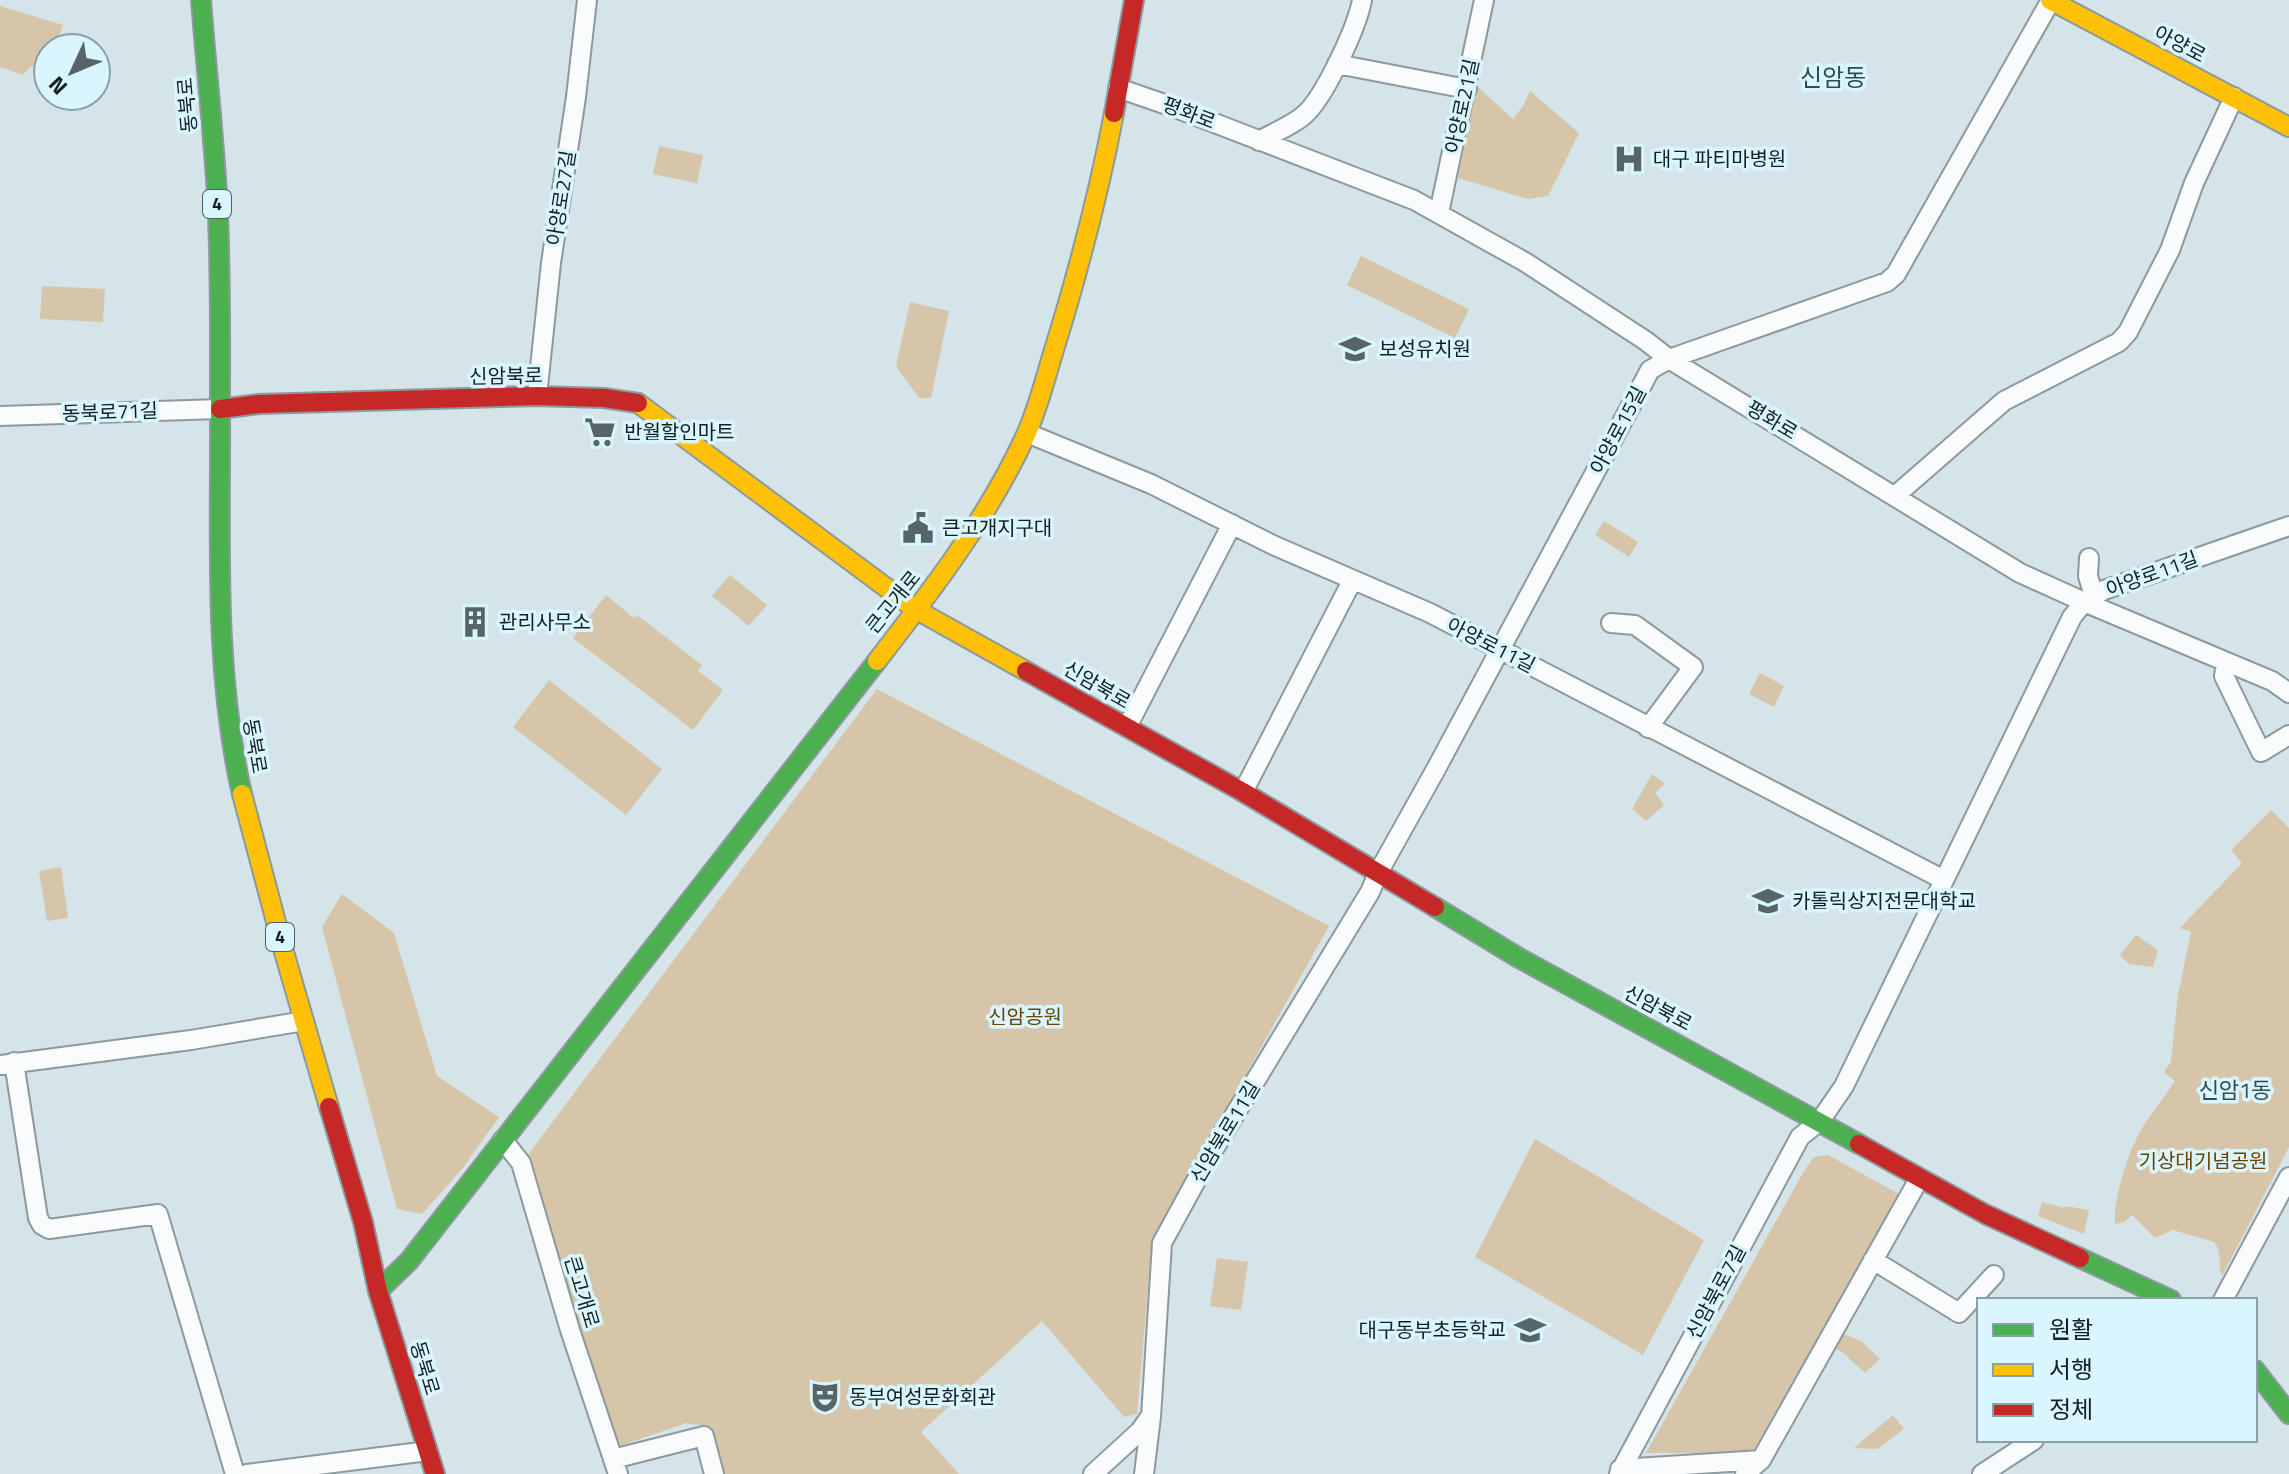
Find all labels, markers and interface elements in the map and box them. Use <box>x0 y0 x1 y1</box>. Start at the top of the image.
street label: 아양로 <box>2149 17 2212 70</box>
north arrow <box>32 32 112 112</box>
street label: 아양로21길 <box>1436 56 1487 156</box>
district label: 신암동 <box>1800 59 1866 95</box>
text: N <box>40 69 75 103</box>
street label: 동북로 <box>169 76 204 134</box>
street label: 평화로 <box>1158 88 1221 137</box>
hospital icon: 대구 파티마병원 <box>1612 142 1646 176</box>
place label: 대구 파티마병원 <box>1653 143 1786 174</box>
street label: 아양로27길 <box>538 148 583 248</box>
road number: 4 <box>203 190 231 218</box>
school or university icon: 보성유치원 <box>1338 332 1372 366</box>
place label: 보성유치원 <box>1379 333 1471 364</box>
street label: 신암북로 <box>469 359 543 392</box>
street label: 아양로15길 <box>1581 380 1654 479</box>
street label: 평화로 <box>1741 392 1804 447</box>
street label: 동북로71길 <box>61 394 158 429</box>
supermarket icon: 반월할인마트 <box>583 415 617 449</box>
place label: 반월할인마트 <box>624 416 734 447</box>
public building icon: 큰고개지구대 <box>901 511 935 545</box>
place label: 큰고개지구대 <box>942 512 1052 543</box>
street label: 아양로11길 <box>2101 543 2202 605</box>
street label: 큰고개로 <box>857 563 928 640</box>
building icon: 관리사무소 <box>458 605 492 639</box>
place label: 관리사무소 <box>499 606 591 637</box>
street label: 아양로11길 <box>1441 609 1541 680</box>
street label: 신암북로 <box>1058 653 1137 716</box>
street label: 동북로 <box>235 716 276 776</box>
school or university icon: 카톨릭상지전문대학교 <box>1751 884 1785 918</box>
place label: 카톨릭상지전문대학교 <box>1792 885 1976 916</box>
road number: 4 <box>266 923 294 951</box>
street label: 신암북로 <box>1618 977 1698 1039</box>
park label: 신암공원 <box>988 1001 1062 1032</box>
district label: 신암1동 <box>2198 1073 2272 1107</box>
street label: 신암북로11길 <box>1182 1075 1267 1189</box>
park label: 기상대기념공원 <box>2139 1145 2267 1176</box>
street label: 신암북로7길 <box>1678 1239 1753 1345</box>
street label: 큰고개로 <box>557 1252 608 1332</box>
legend <box>1977 1298 2257 1442</box>
text: 원활 <box>2049 1311 2093 1347</box>
school or university icon: 대구동부초등학교 <box>1513 1313 1547 1347</box>
place label: 대구동부초등학교 <box>1359 1314 1506 1345</box>
street label: 동북로 <box>403 1337 448 1399</box>
text: 서행 <box>2049 1351 2093 1387</box>
theatre icon: 동부여성문화회관 <box>808 1380 842 1414</box>
place label: 동부여성문화회관 <box>849 1381 996 1412</box>
text: 정체 <box>2049 1391 2093 1427</box>

